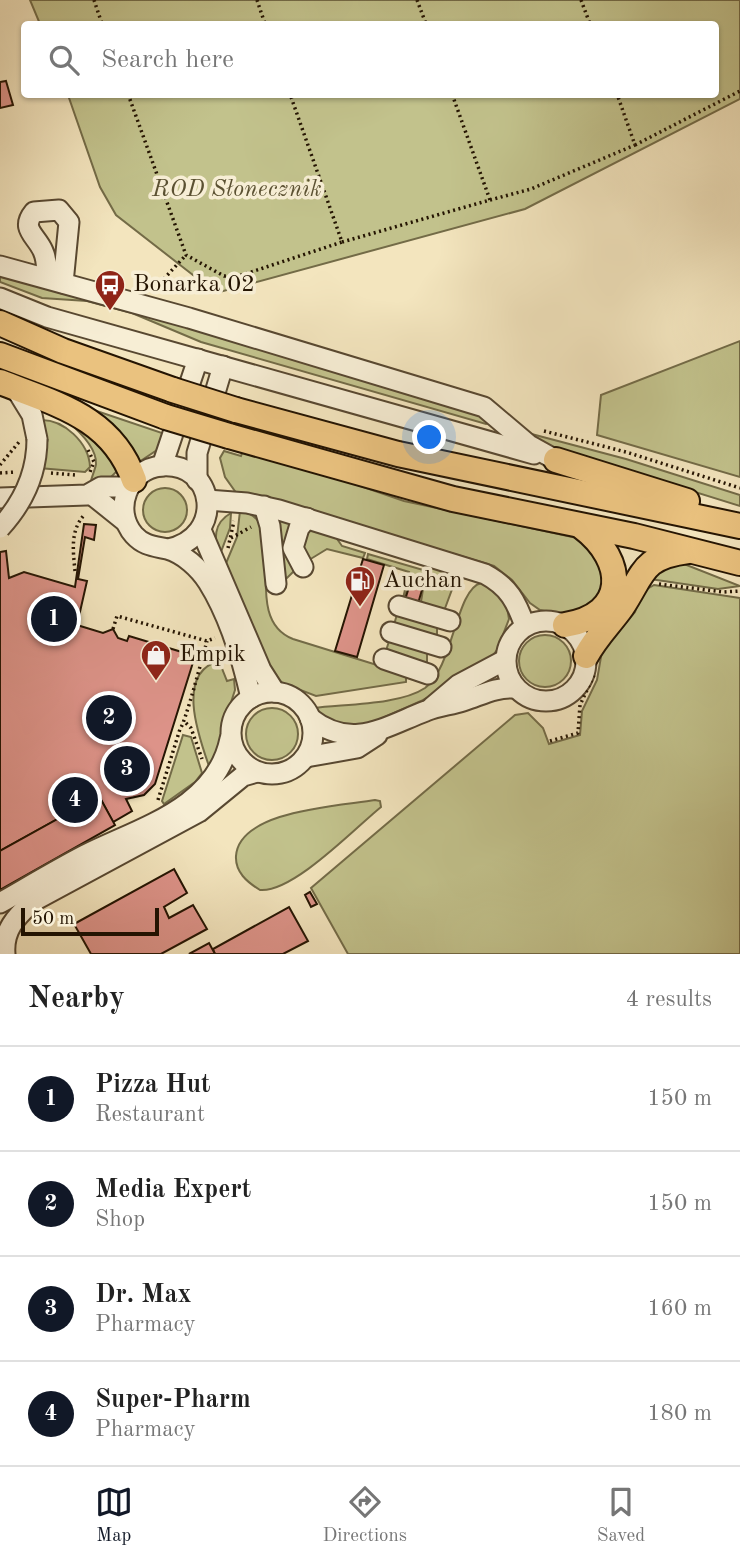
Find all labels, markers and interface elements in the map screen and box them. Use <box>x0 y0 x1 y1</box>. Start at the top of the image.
search box <box>21 21 719 98</box>
icon: search <box>45 41 83 79</box>
text: Search here <box>101 47 234 73</box>
park label: ROD Słonecznik <box>151 178 322 202</box>
bus stop icon: Bonarka 02 <box>93 268 127 312</box>
place label: Bonarka 02 <box>133 273 255 297</box>
your location <box>412 420 446 454</box>
fuel station icon: Auchan <box>343 564 377 608</box>
place label: Auchan <box>383 569 463 593</box>
pin: 1 <box>31 593 77 645</box>
shop icon: Empik <box>139 638 173 682</box>
place label: Empik <box>179 643 246 667</box>
pin: 2 <box>86 692 132 744</box>
pin: 3 <box>104 743 150 795</box>
pin: 4 <box>52 774 98 826</box>
scale bar <box>21 905 159 937</box>
text: 50 m <box>32 910 74 929</box>
text: Nearby <box>28 984 125 1014</box>
text: 4 results <box>626 988 712 1011</box>
text: Pizza Hut <box>95 1072 211 1098</box>
text: 1 <box>44 1087 58 1110</box>
text: 150 m <box>647 1087 712 1110</box>
text: Restaurant <box>95 1103 205 1126</box>
text: Media Expert <box>95 1177 251 1203</box>
text: 2 <box>44 1192 58 1215</box>
text: 150 m <box>647 1192 712 1215</box>
text: Shop <box>95 1208 145 1231</box>
text: Dr. Max <box>95 1282 191 1308</box>
text: 3 <box>44 1297 58 1320</box>
text: 160 m <box>647 1297 712 1320</box>
text: Pharmacy <box>95 1313 196 1336</box>
text: Super-Pharm <box>95 1387 251 1413</box>
text: 4 <box>44 1402 58 1425</box>
text: 180 m <box>647 1402 712 1425</box>
text: Pharmacy <box>95 1418 196 1441</box>
tab: Map <box>95 1483 133 1548</box>
tab: Directions <box>323 1483 407 1548</box>
tab: Saved <box>597 1483 645 1548</box>

